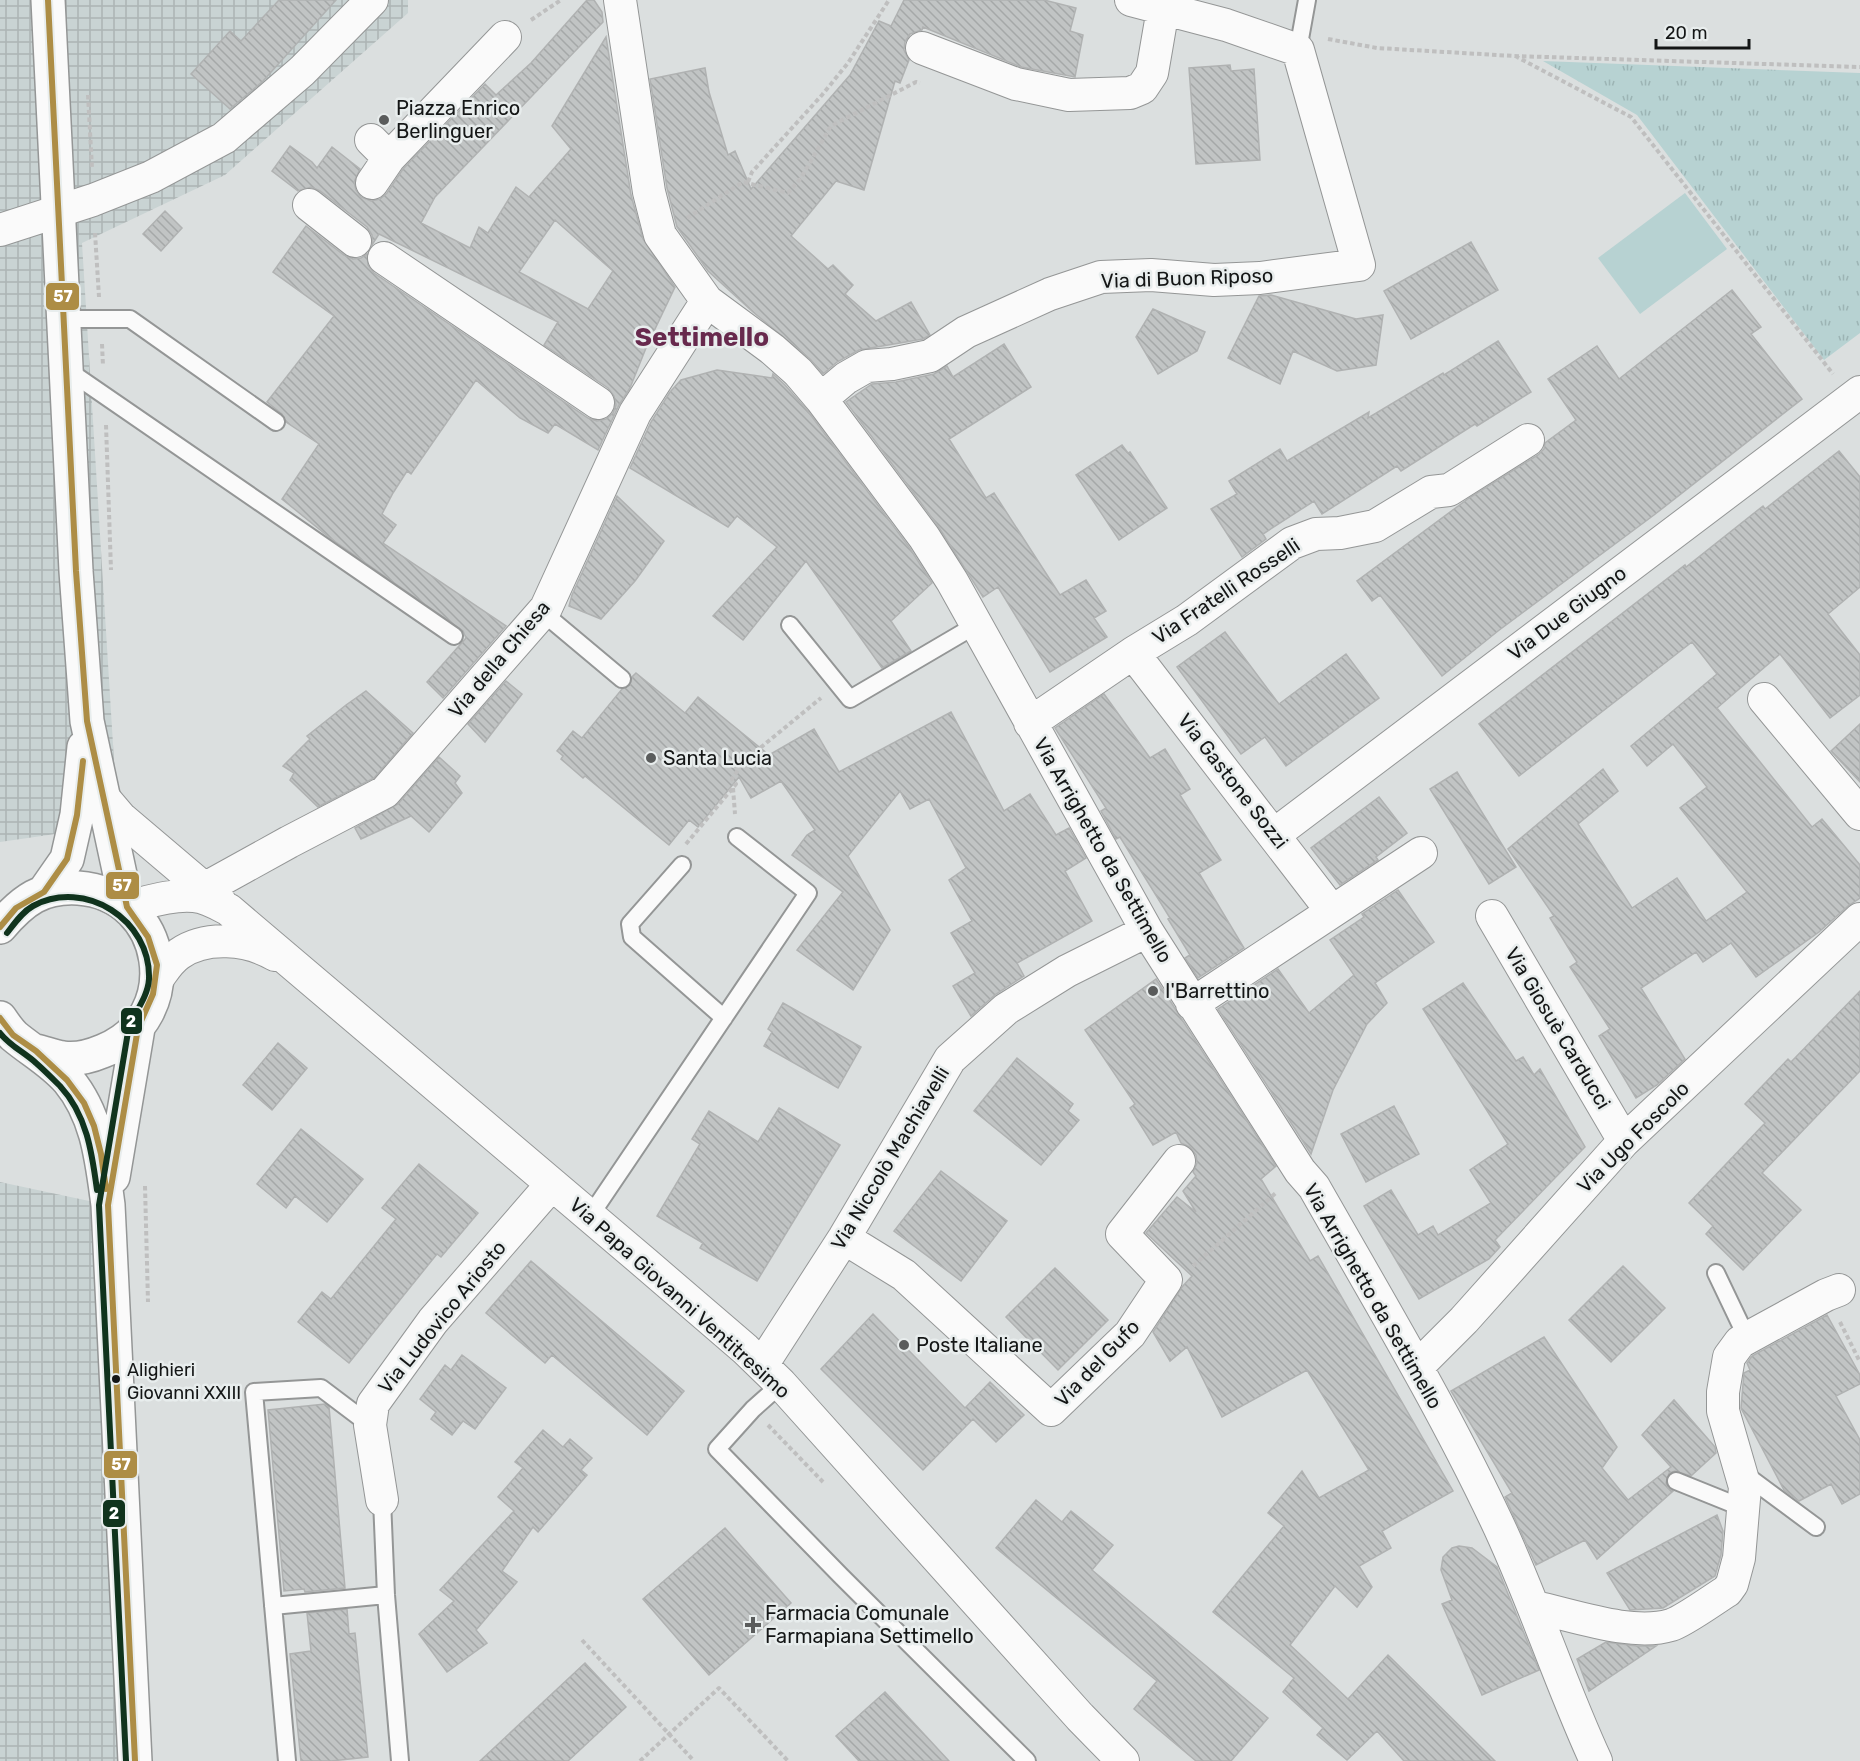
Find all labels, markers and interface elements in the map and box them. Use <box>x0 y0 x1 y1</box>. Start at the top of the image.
scale bar <box>1656 12 1749 50</box>
text: 20 m <box>1665 22 1707 44</box>
place label: Piazza Enrico Berlinguer <box>396 96 520 143</box>
marker: Piazza Enrico Berlinguer <box>377 113 391 127</box>
street label: Via di Buon Riposo <box>1100 263 1274 293</box>
line badge: 57 <box>45 282 80 311</box>
text: 57 <box>53 287 73 306</box>
district label: Settimello <box>635 322 769 353</box>
street label: Via Fratelli Rosselli <box>1148 533 1304 649</box>
street label: Via Due Giugno <box>1503 561 1631 665</box>
street label: Via della Chiesa <box>443 596 555 722</box>
street label: Via Gastone Sozzi <box>1173 709 1293 853</box>
street label: Via Arrighetto da Settimello <box>1029 733 1177 967</box>
place label: Santa Lucia <box>663 746 772 770</box>
marker: Santa Lucia <box>644 751 658 765</box>
line badge: 57 <box>105 871 140 900</box>
text: 57 <box>112 876 132 895</box>
street label: Via Giosuè Carducci <box>1500 943 1616 1113</box>
place label: I'Barrettino <box>1165 979 1269 1003</box>
marker: I'Barrettino <box>1146 984 1160 998</box>
line badge: 2 <box>120 1007 143 1035</box>
text: 2 <box>126 1012 136 1031</box>
street label: Via Niccolò Machiavelli <box>826 1062 954 1254</box>
street label: Via Ugo Foscolo <box>1572 1076 1694 1198</box>
street label: Via Arrighetto da Settimello <box>1299 1179 1447 1413</box>
street label: Via Papa Giovanni Ventitresimo <box>565 1192 795 1404</box>
street label: Via Ludovico Ariosto <box>373 1236 511 1398</box>
street label: Via del Gufo <box>1050 1315 1144 1411</box>
place label: Poste Italiane <box>916 1333 1043 1357</box>
marker: Poste Italiane <box>897 1338 911 1352</box>
place label: Alighieri Giovanni XXIII <box>127 1359 241 1404</box>
marker: Alighieri Giovanni XXIII <box>110 1373 122 1385</box>
line badge: 57 <box>103 1450 138 1479</box>
text: 57 <box>111 1455 131 1474</box>
line badge: 2 <box>102 1499 126 1528</box>
text: 2 <box>109 1504 119 1523</box>
place label: Farmacia Comunale Farmapiana Settimello <box>765 1601 974 1648</box>
marker: Farmacia Comunale Farmapiana Settimello <box>746 1618 760 1632</box>

